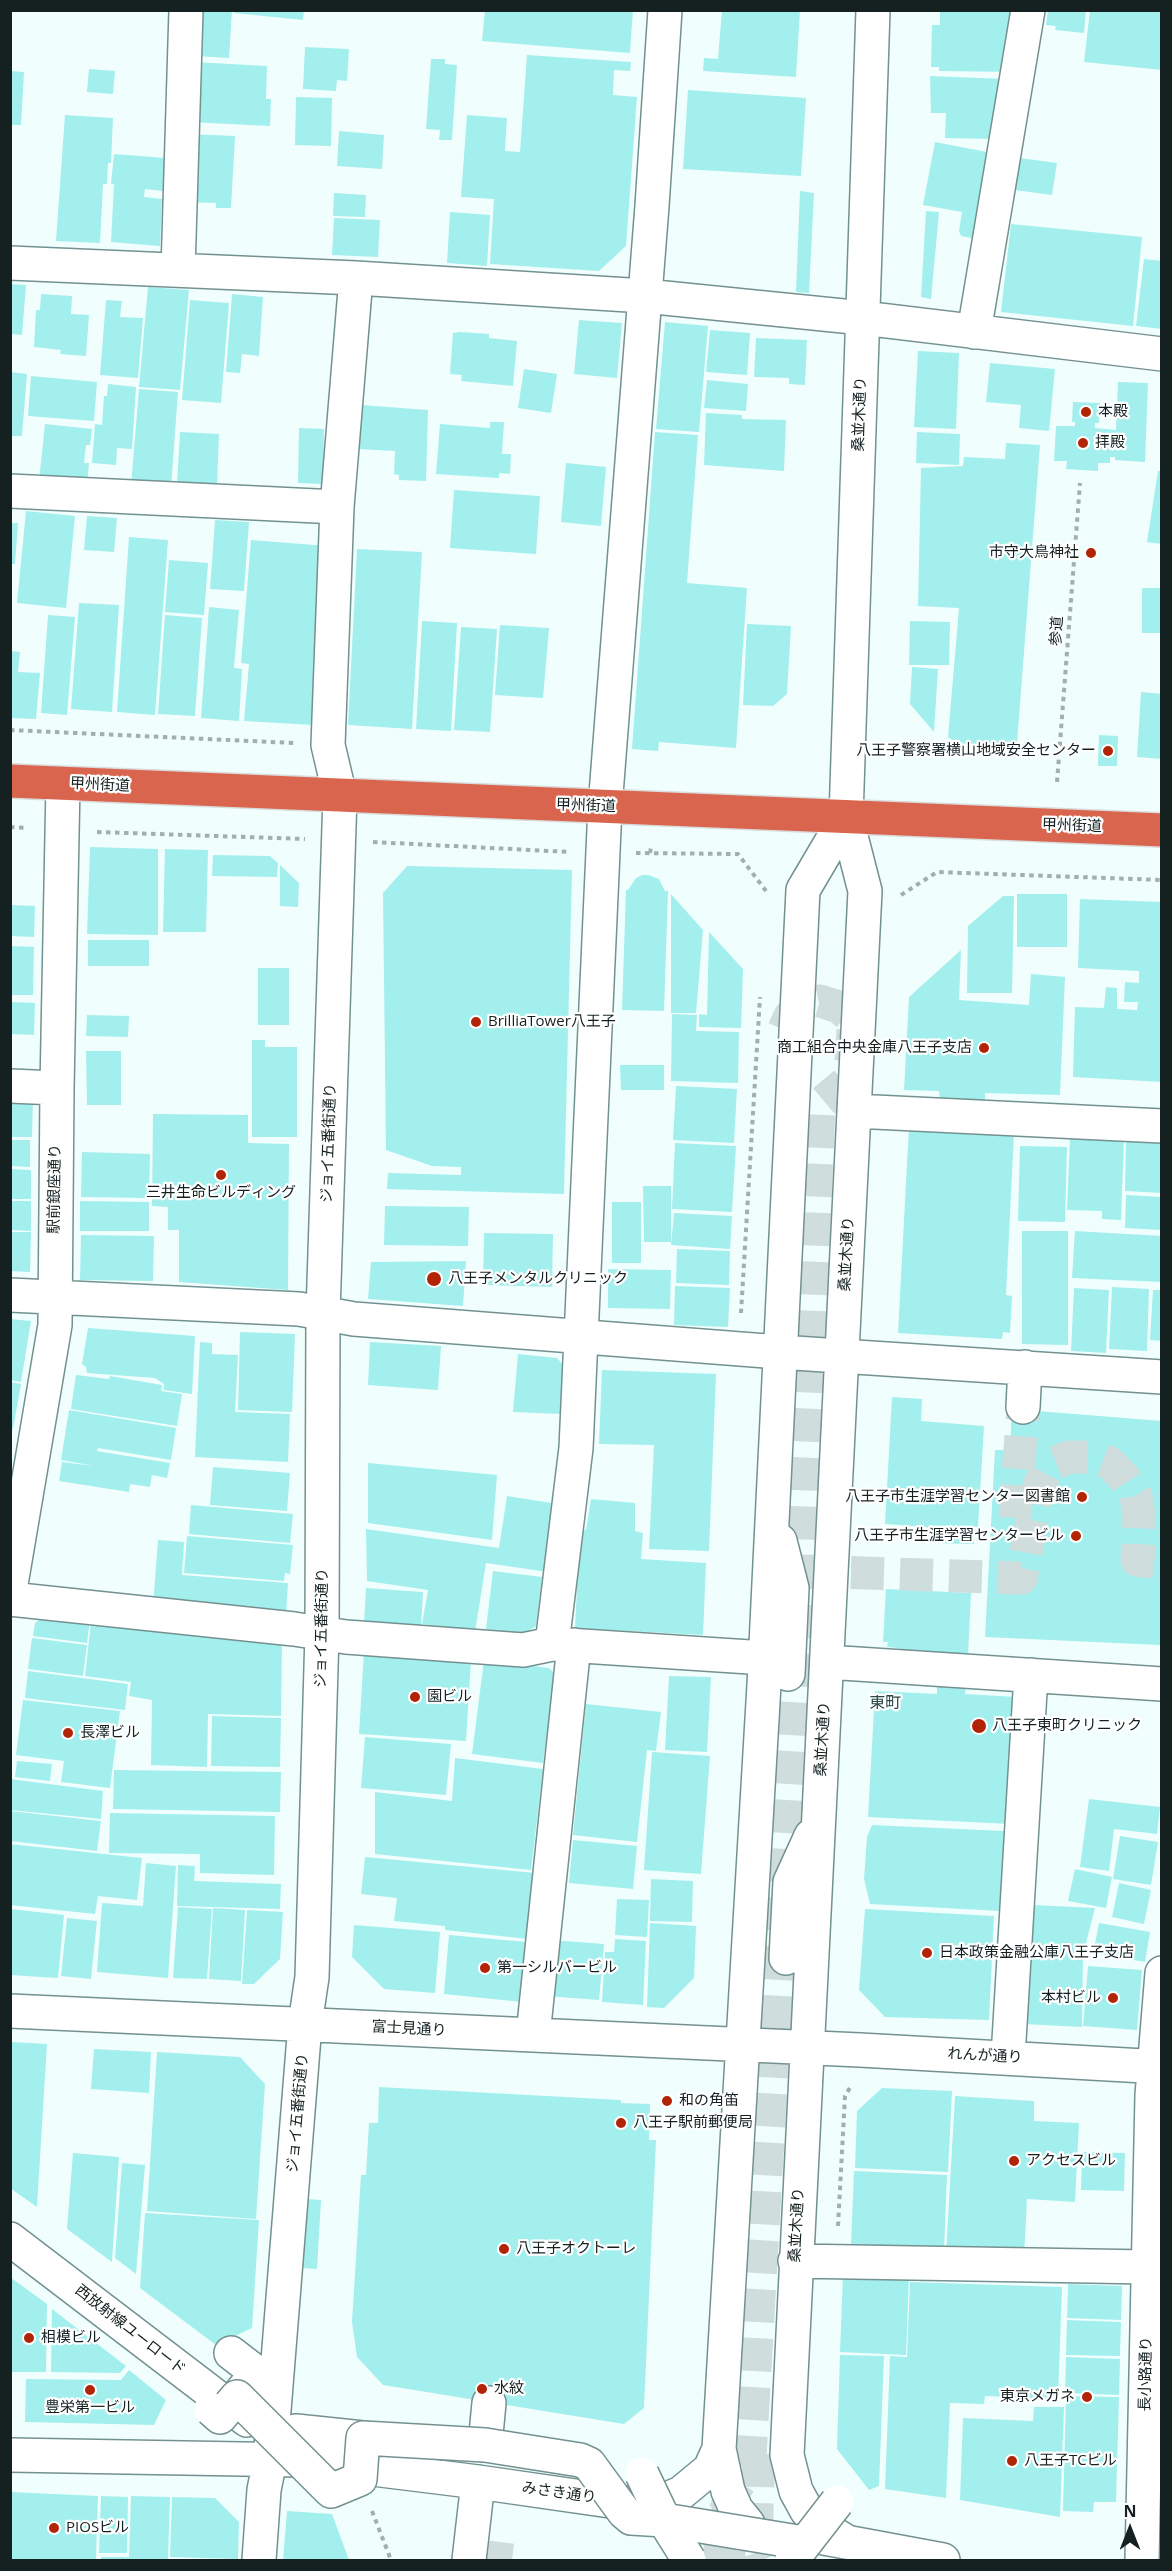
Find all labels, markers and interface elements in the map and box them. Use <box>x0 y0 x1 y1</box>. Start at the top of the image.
street label: 桑並木通り <box>850 376 870 452</box>
place label: 本殿 <box>1098 403 1128 421</box>
marker: 本殿 <box>1079 405 1093 419</box>
place label: 拝殿 <box>1095 434 1125 452</box>
marker: 拝殿 <box>1076 436 1090 450</box>
place label: 市守大鳥神社 <box>989 544 1079 562</box>
marker: 市守大鳥神社 <box>1084 546 1098 560</box>
street label: 参道 <box>1047 615 1067 647</box>
place label: 八王子警察署横山地域安全センター <box>856 742 1096 760</box>
marker: 八王子警察署横山地域安全センター <box>1101 744 1115 758</box>
street label: 甲州街道 <box>70 774 130 796</box>
street label: 甲州街道 <box>556 796 616 816</box>
street label: 甲州街道 <box>1042 816 1102 836</box>
place label: BrilliaTower八王子 <box>488 1013 616 1031</box>
marker: BrilliaTower八王子 <box>469 1015 483 1029</box>
place label: 商工組合中央金庫八王子支店 <box>777 1039 972 1057</box>
marker: 商工組合中央金庫八王子支店 <box>977 1041 991 1055</box>
street label: ジョイ五番街通り <box>318 1083 340 1203</box>
street label: 駅前銀座通り <box>45 1144 65 1234</box>
marker: 三井生命ビルディング <box>214 1168 228 1182</box>
place label: 三井生命ビルディング <box>146 1184 296 1202</box>
street label: 桑並木通り <box>836 1216 858 1292</box>
marker: 八王子メンタルクリニック <box>425 1270 443 1288</box>
place label: 八王子メンタルクリニック <box>448 1270 628 1288</box>
place label: 八王子市生涯学習センター図書館 <box>845 1488 1070 1506</box>
marker: 八王子市生涯学習センター図書館 <box>1075 1490 1089 1504</box>
place label: 八王子市生涯学習センタービル <box>854 1527 1064 1545</box>
marker: 八王子市生涯学習センタービル <box>1069 1529 1083 1543</box>
street label: ジョイ五番街通り <box>312 1568 332 1688</box>
place label: 園ビル <box>427 1688 472 1706</box>
marker: 園ビル <box>408 1690 422 1704</box>
district label: 東町 <box>869 1693 901 1713</box>
street label: 桑並木通り <box>812 1701 834 1777</box>
marker: 八王子東町クリニック <box>970 1717 988 1735</box>
place label: 八王子東町クリニック <box>992 1717 1142 1735</box>
place label: 長澤ビル <box>80 1724 140 1742</box>
marker: 長澤ビル <box>61 1726 75 1740</box>
place label: 日本政策金融公庫八王子支店 <box>939 1944 1134 1962</box>
marker: 日本政策金融公庫八王子支店 <box>920 1946 934 1960</box>
place label: 第一シルバービル <box>497 1959 617 1977</box>
marker: 第一シルバービル <box>478 1961 492 1975</box>
place label: 本村ビル <box>1041 1989 1101 2007</box>
marker: 本村ビル <box>1106 1991 1120 2005</box>
street label: 富士見通り <box>371 2018 447 2040</box>
street label: れんが通り <box>947 2045 1023 2067</box>
street label: ジョイ五番街通り <box>284 2052 312 2174</box>
place label: 和の角笛 <box>679 2092 739 2110</box>
marker: 和の角笛 <box>660 2094 674 2108</box>
place label: 八王子駅前郵便局 <box>633 2114 753 2132</box>
marker: 八王子駅前郵便局 <box>614 2116 628 2130</box>
place label: アクセスビル <box>1026 2152 1116 2170</box>
marker: アクセスビル <box>1007 2154 1021 2168</box>
street label: 桑並木通り <box>786 2187 808 2263</box>
place label: 八王子オクトーレ <box>516 2240 636 2258</box>
marker: 八王子オクトーレ <box>497 2242 511 2256</box>
street label: 西放射線ユーロード <box>71 2281 189 2379</box>
place label: 相模ビル <box>41 2329 101 2347</box>
marker: 相模ビル <box>22 2331 36 2345</box>
street label: 長小路通り <box>1136 2336 1156 2412</box>
place label: 水紋 <box>494 2380 524 2398</box>
marker: 水紋 <box>475 2382 489 2396</box>
marker: 豊栄第一ビル <box>83 2383 97 2397</box>
place label: 東京メガネ <box>1000 2388 1075 2406</box>
marker: 東京メガネ <box>1080 2390 1094 2404</box>
place label: 豊栄第一ビル <box>45 2399 135 2417</box>
place label: 八王子TCビル <box>1024 2452 1117 2470</box>
marker: 八王子TCビル <box>1005 2454 1019 2468</box>
street label: みさき通り <box>521 2479 597 2507</box>
north arrow <box>1100 2499 1160 2559</box>
text: N <box>1123 2500 1137 2522</box>
place label: PIOSビル <box>66 2519 129 2537</box>
marker: PIOSビル <box>47 2521 61 2535</box>

